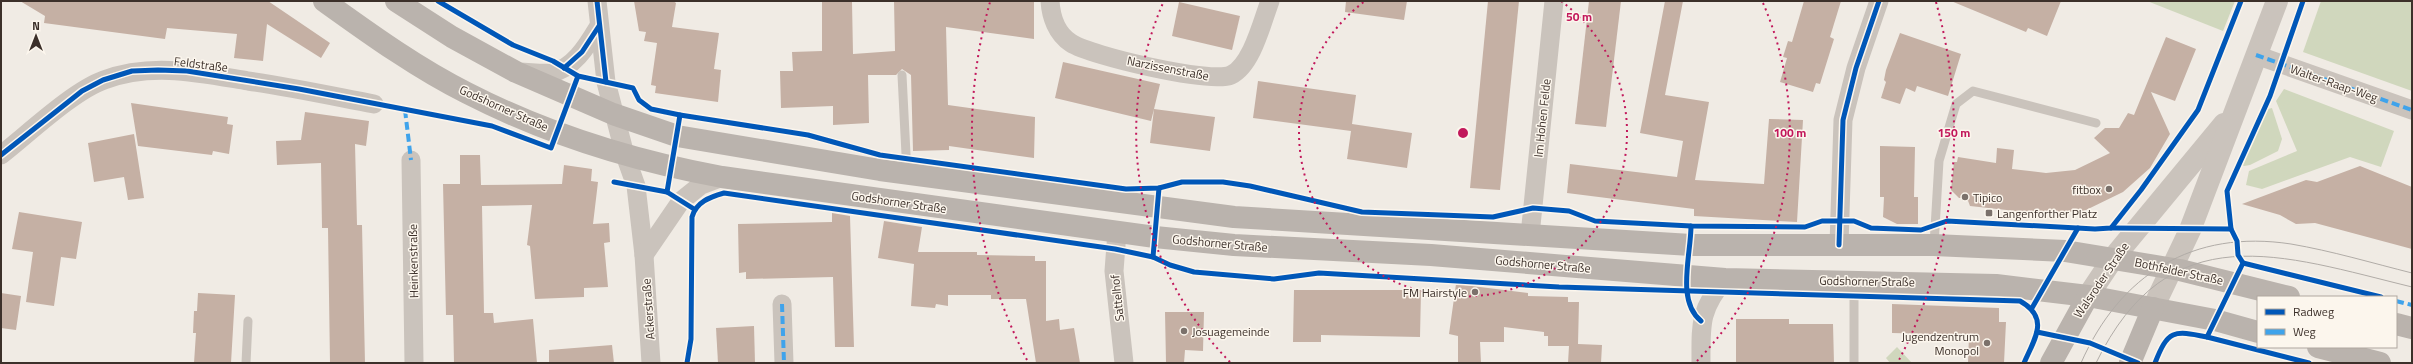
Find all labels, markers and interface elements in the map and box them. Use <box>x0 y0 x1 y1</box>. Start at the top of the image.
text: 50 m <box>1566 7 1592 26</box>
north arrow <box>16 16 56 56</box>
text: N <box>32 18 40 34</box>
street label: Feldstraße <box>173 51 229 77</box>
street label: Narzissenstraße <box>1125 51 1211 85</box>
street label: Walter-Raap-Weg <box>2288 59 2380 107</box>
street label: Im Hohen Felde <box>1528 78 1556 158</box>
street label: Godshorner Straße <box>456 80 552 136</box>
text: 100 m <box>1774 123 1806 142</box>
text: 150 m <box>1938 123 1970 142</box>
centre of rings <box>1456 126 1470 140</box>
place label: fitbox <box>2072 180 2102 199</box>
marker: fitbox <box>2104 184 2114 194</box>
street label: Godshorner Straße <box>850 186 948 218</box>
place label: Tipico <box>1973 188 2002 207</box>
marker: Tipico <box>1960 192 1970 202</box>
place label: Langenforther Platz <box>1997 204 2097 223</box>
marker: Langenforther Platz <box>1984 208 1994 218</box>
street label: Heinkenstraße <box>403 224 423 298</box>
street label: Godshorner Straße <box>1172 229 1268 257</box>
street label: Walsroder Straße <box>2068 238 2134 322</box>
street label: Godshorner Straße <box>1495 250 1591 278</box>
street label: Bothfelder Straße <box>2133 252 2225 290</box>
street label: Godshorner Straße <box>1819 271 1915 291</box>
street label: Sattelhof <box>1105 274 1129 322</box>
street label: Ackerstraße <box>636 278 660 340</box>
place label: FM Hairstyle <box>1403 283 1467 302</box>
marker: FM Hairstyle <box>1470 287 1480 297</box>
legend <box>2257 296 2397 348</box>
text: Radweg <box>2293 302 2334 321</box>
place label: Josuagemeinde <box>1192 322 1270 341</box>
text: Weg <box>2293 322 2316 341</box>
marker: Josuagemeinde <box>1179 326 1189 336</box>
place label: Jugendzentrum Monopol <box>1901 327 1979 360</box>
marker: Jugendzentrum Monopol <box>1982 338 1992 348</box>

